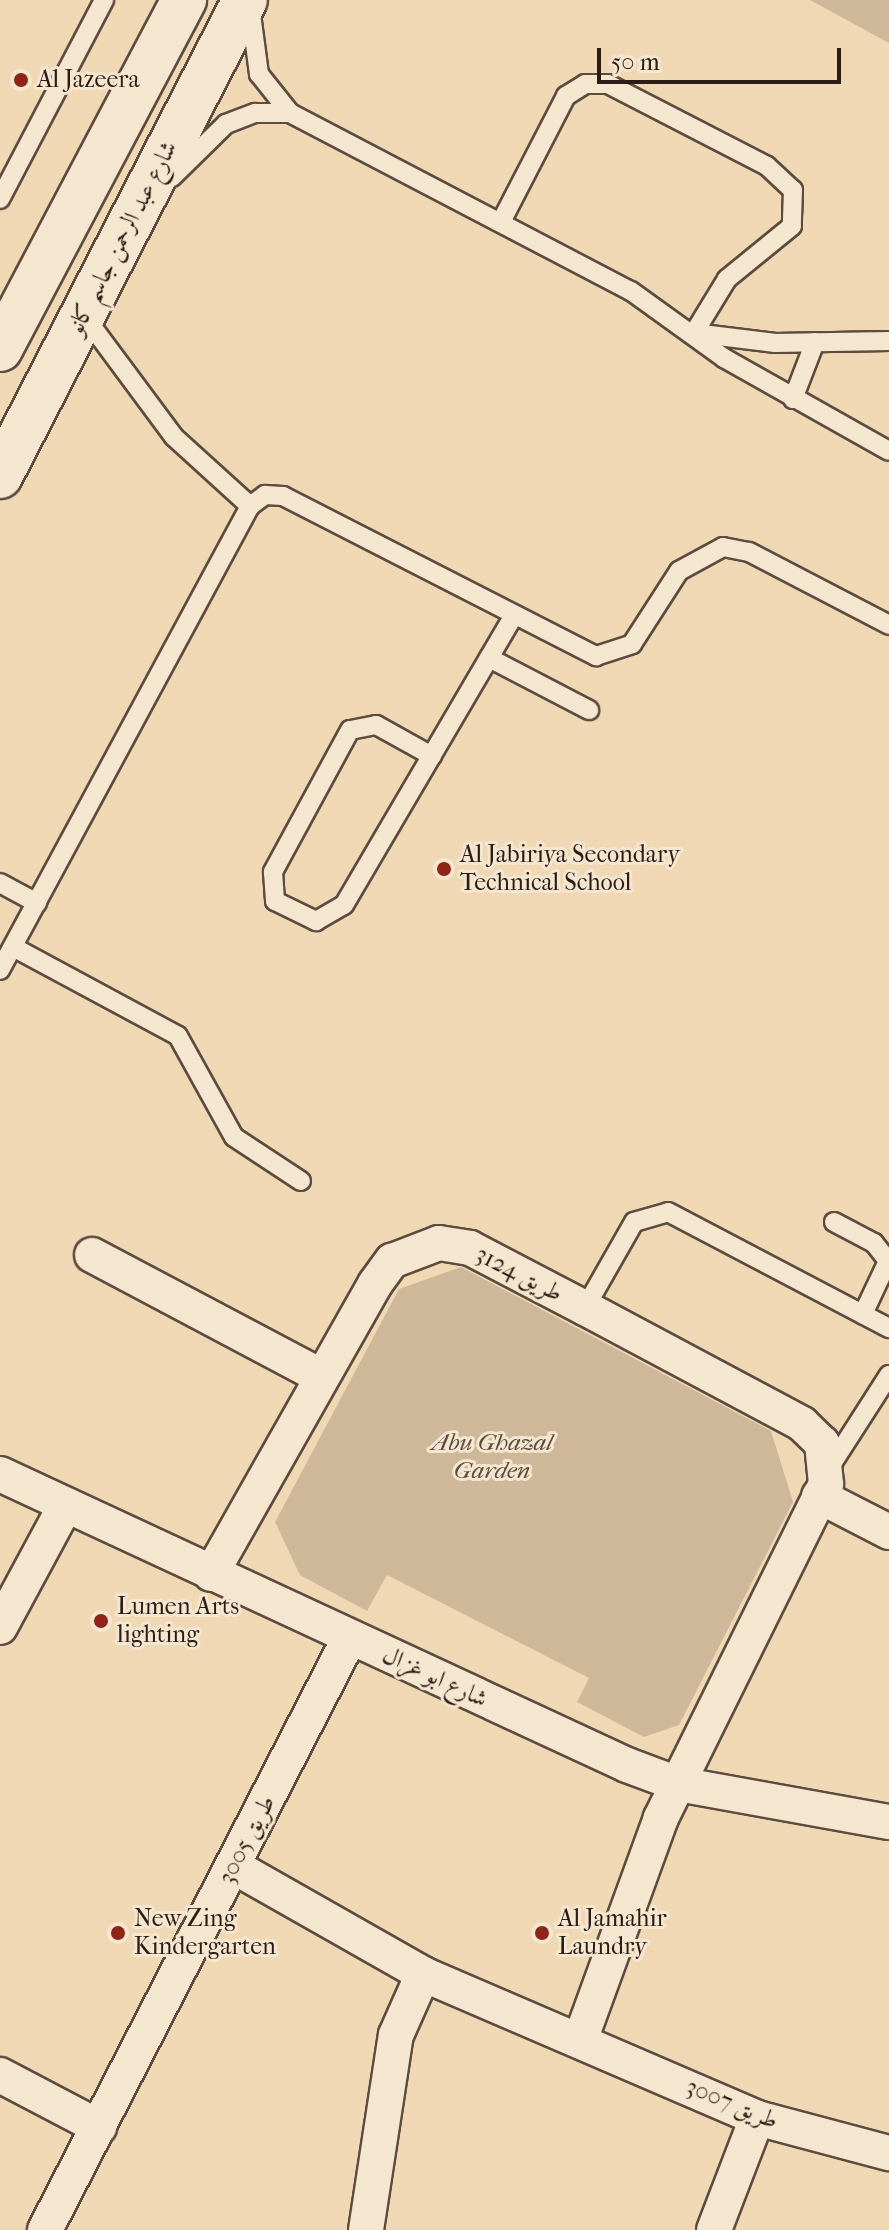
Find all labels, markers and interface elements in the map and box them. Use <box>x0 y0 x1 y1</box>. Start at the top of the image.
scale bar <box>601 32 845 82</box>
text: 50 m <box>611 48 660 76</box>
place label: Al Jazeera <box>37 66 140 94</box>
marker: Al Jazeera <box>12 71 30 89</box>
street label: شارع عبد الرحمن جاسم كانو <box>61 136 183 340</box>
place label: Al Jabiriya Secondary Technical School <box>460 841 680 897</box>
marker: Al Jabiriya Secondary Technical School <box>435 860 453 878</box>
street label: طريق 3124 <box>471 1240 567 1308</box>
park label: Abu Ghazal Garden <box>432 1429 552 1485</box>
place label: Lumen Arts lighting <box>117 1593 239 1649</box>
marker: Lumen Arts lighting <box>92 1612 110 1630</box>
street label: شارع ابو غزال <box>378 1640 492 1714</box>
street label: طريق 3005 <box>212 1791 282 1889</box>
place label: New Zing Kindergarten <box>134 1905 276 1961</box>
place label: Al Jamahir Laundry <box>558 1905 667 1961</box>
marker: New Zing Kindergarten <box>109 1924 127 1942</box>
marker: Al Jamahir Laundry <box>533 1924 551 1942</box>
street label: طريق 3007 <box>682 2072 782 2136</box>

